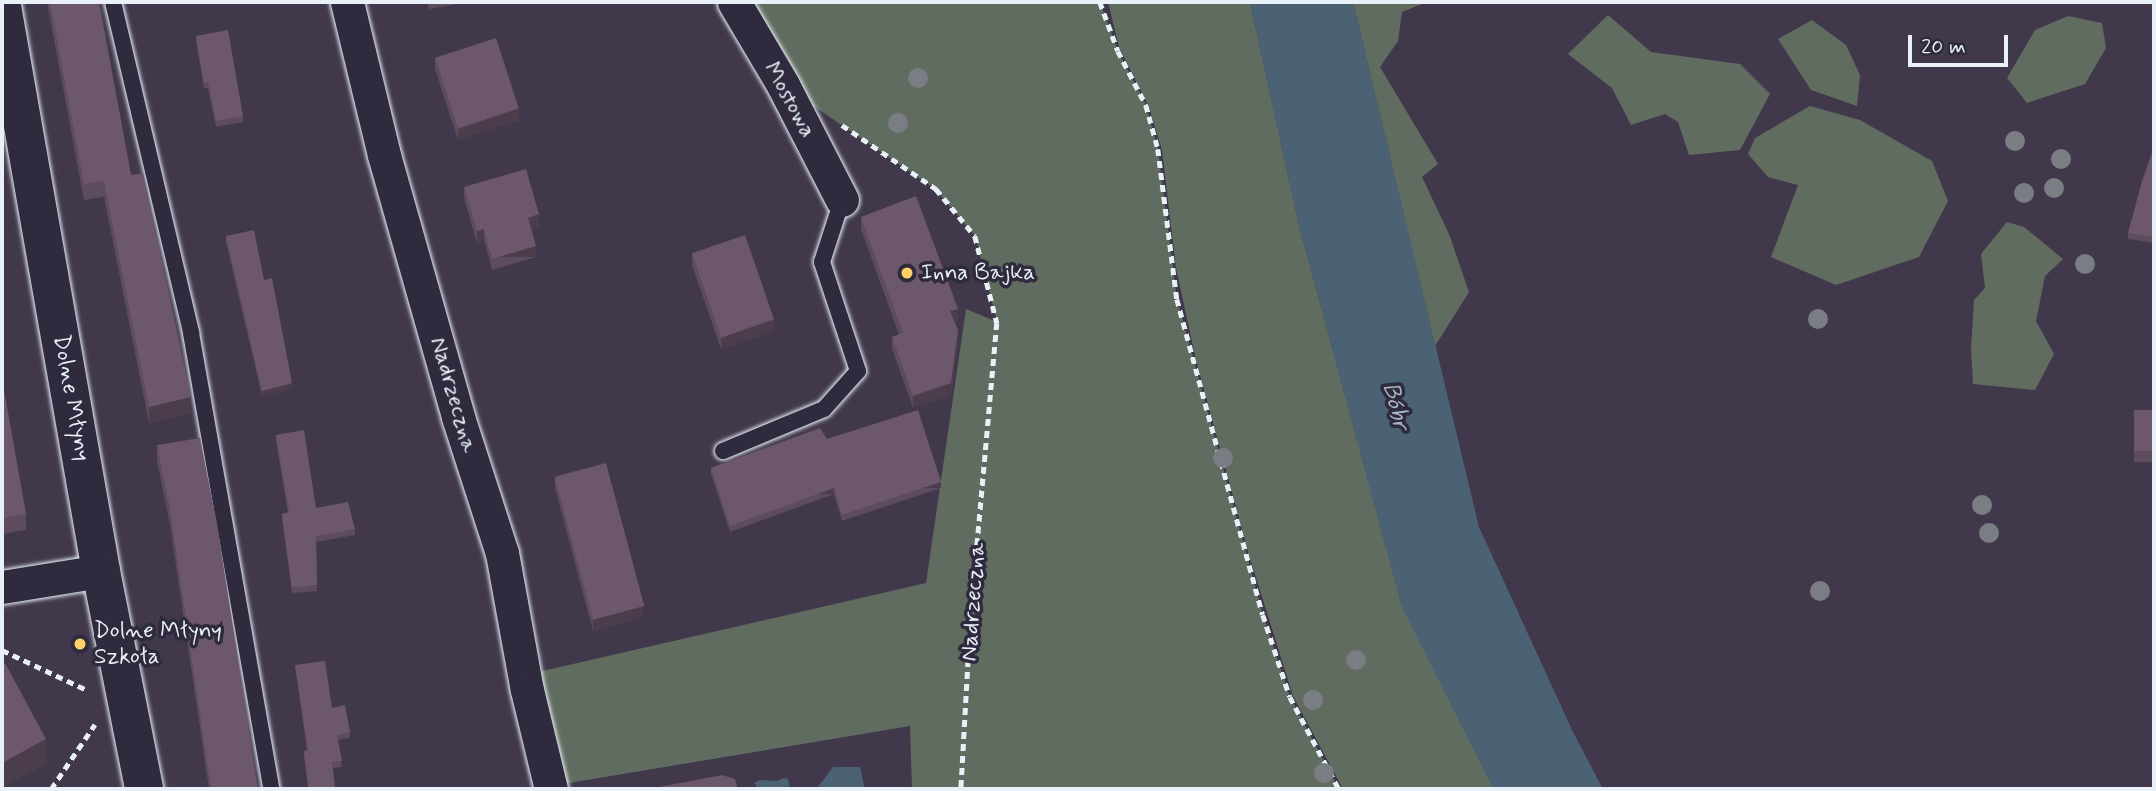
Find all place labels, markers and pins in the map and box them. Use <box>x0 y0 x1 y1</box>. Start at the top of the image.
place label: Inna Bajka <box>921 259 1032 287</box>
marker: Inna Bajka <box>899 265 915 281</box>
place label: Dolne Młyny Szkoła <box>94 617 222 671</box>
marker: Dolne Młyny Szkoła <box>72 636 88 652</box>

